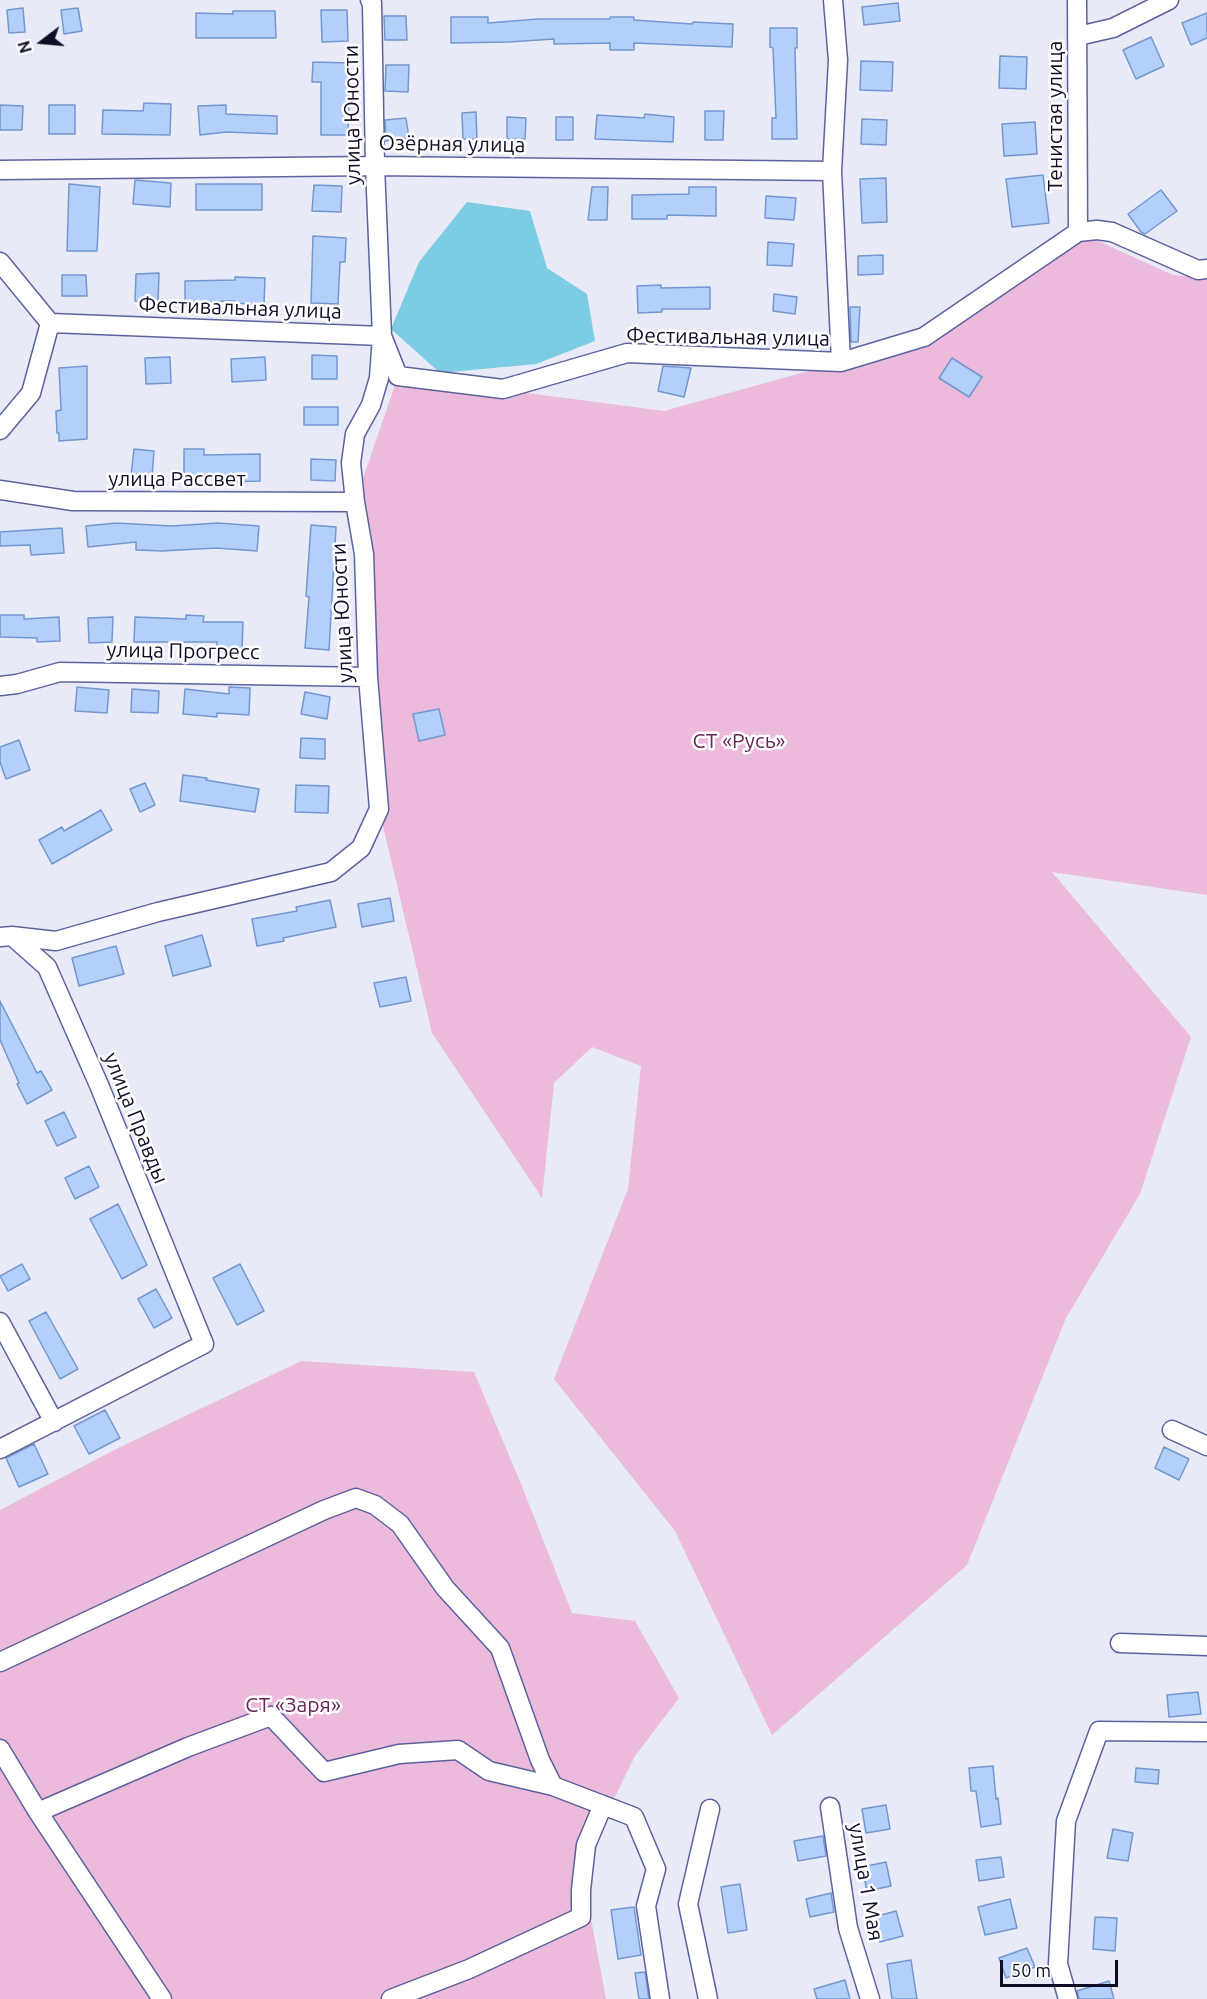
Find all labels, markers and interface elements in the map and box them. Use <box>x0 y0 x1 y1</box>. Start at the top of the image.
north arrow <box>12 12 72 72</box>
text: N <box>14 39 35 55</box>
street label: Тенистая улица <box>1042 41 1068 191</box>
street label: улица Юности <box>338 45 366 185</box>
street label: Озёрная улица <box>378 130 526 158</box>
street label: Фестивальная улица <box>138 292 342 324</box>
street label: Фестивальная улица <box>626 323 830 351</box>
street label: улица Рассвет <box>108 466 246 492</box>
street label: улица Юности <box>326 542 358 684</box>
street label: улица Прогресс <box>106 637 260 665</box>
park label: СТ «Русь» <box>693 728 785 754</box>
street label: улица Правды <box>98 1049 174 1187</box>
park label: СТ «Заря» <box>245 1692 341 1718</box>
street label: улица 1 Мая <box>843 1821 889 1943</box>
scale bar <box>1003 1948 1122 1986</box>
text: 50 m <box>1011 1960 1051 1980</box>

